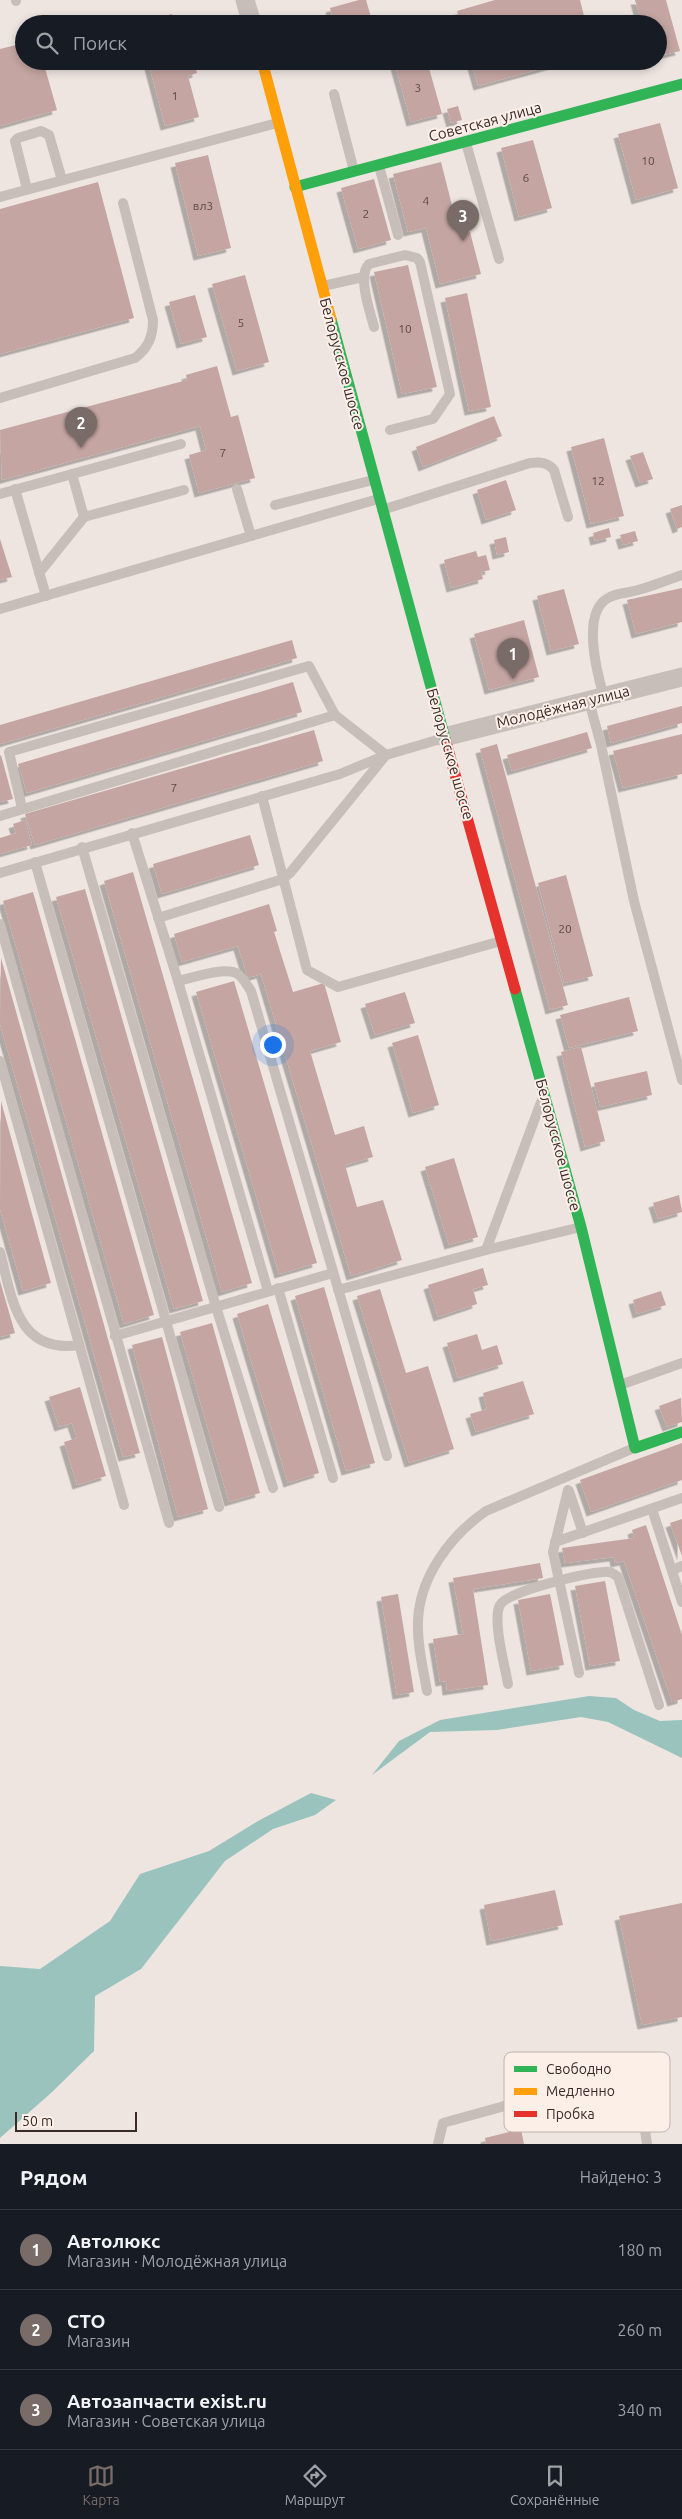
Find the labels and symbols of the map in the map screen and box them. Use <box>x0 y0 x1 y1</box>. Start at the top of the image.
house number: 3 <box>415 81 421 94</box>
house number: 1 <box>172 89 178 102</box>
street label: Советская улица <box>427 98 543 145</box>
house number: 10 <box>641 154 655 167</box>
house number: 6 <box>523 171 530 184</box>
house number: 4 <box>423 194 430 207</box>
house number: вл3 <box>193 199 213 212</box>
pin: 3 <box>447 200 479 241</box>
house number: 2 <box>363 207 369 220</box>
street label: Белорусское шоссе <box>317 296 368 432</box>
house number: 5 <box>238 316 244 329</box>
house number: 10 <box>398 322 412 335</box>
pin: 2 <box>65 407 97 448</box>
house number: 7 <box>220 446 226 459</box>
house number: 12 <box>591 474 605 487</box>
pin: 1 <box>497 638 529 679</box>
street label: Молодёжная улица <box>495 682 631 731</box>
street label: Белорусское шоссе <box>424 686 477 822</box>
house number: 7 <box>171 781 177 794</box>
house number: 20 <box>558 922 572 935</box>
your location <box>260 1032 286 1058</box>
street label: Белорусское шоссе <box>533 1077 584 1213</box>
legend <box>504 2052 670 2132</box>
text: Свободно <box>546 2061 611 2077</box>
text: Медленно <box>546 2083 615 2099</box>
text: Пробка <box>546 2106 595 2122</box>
scale bar <box>15 2109 138 2132</box>

